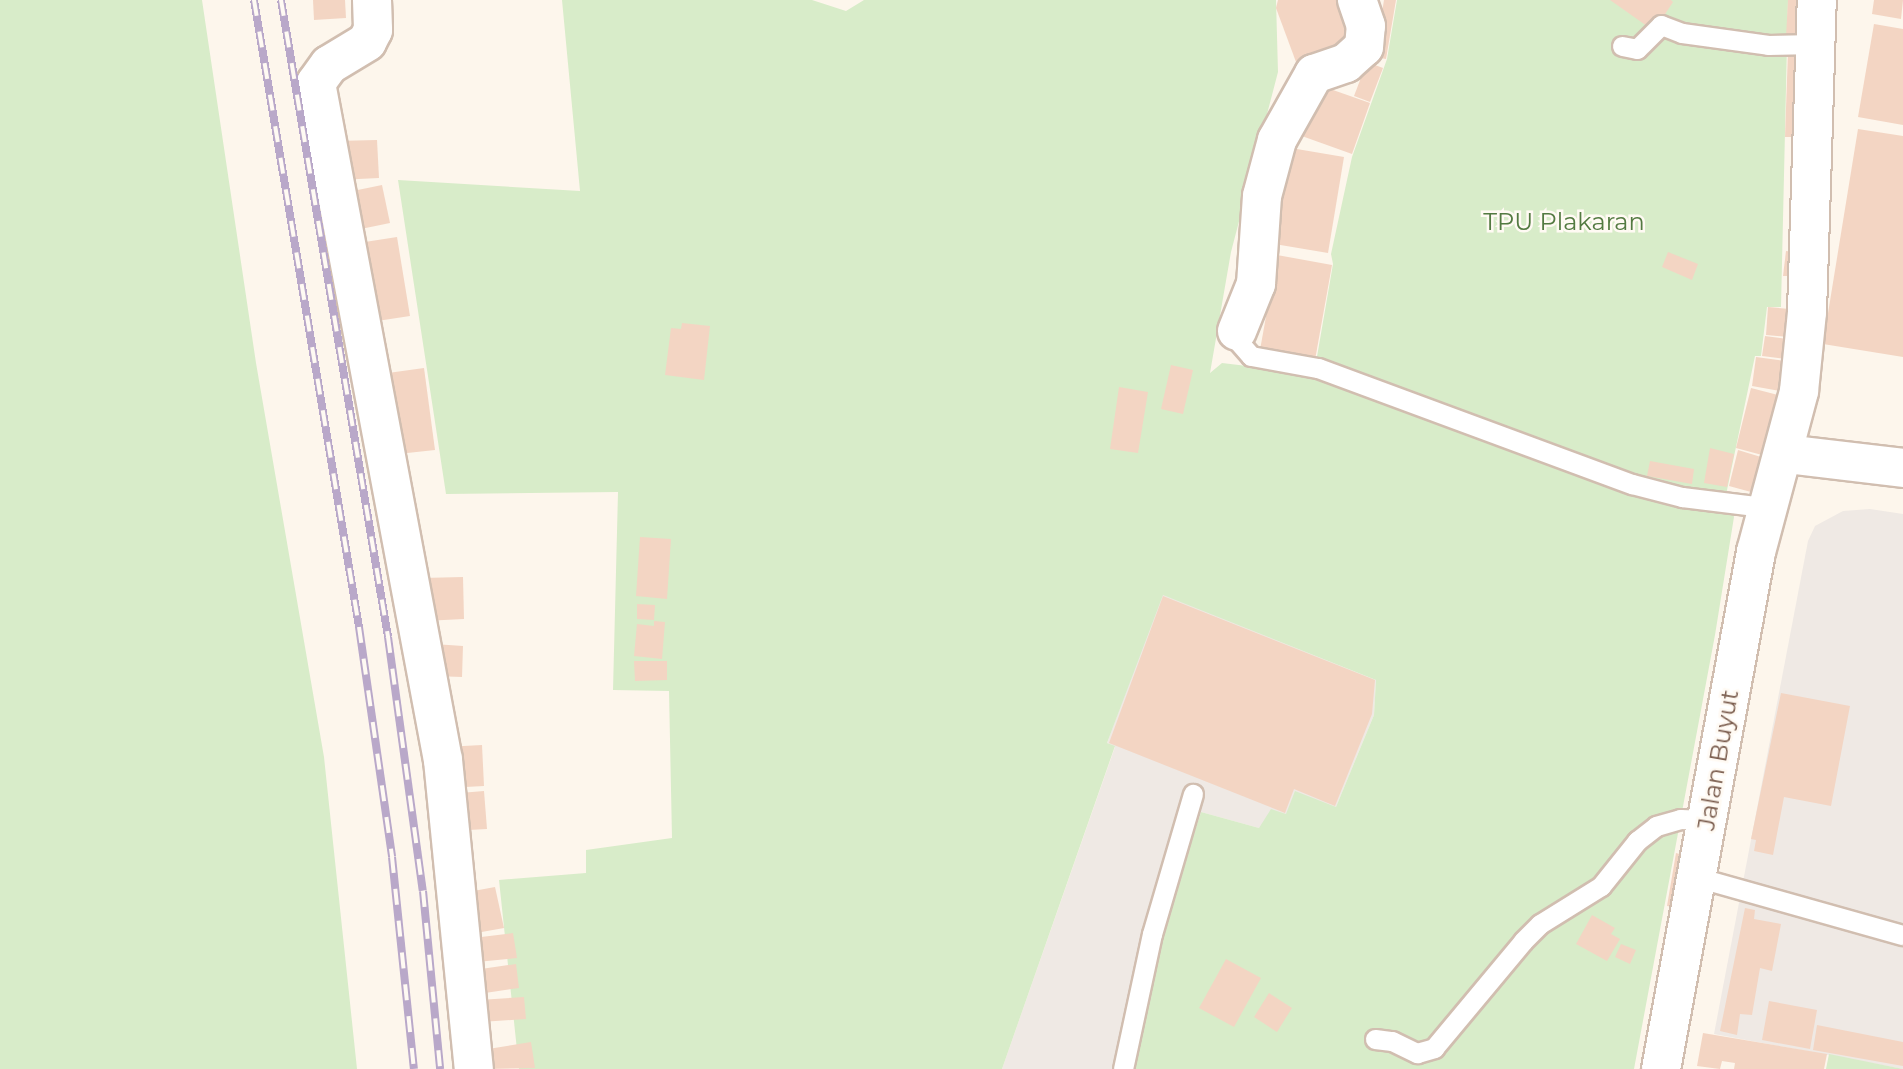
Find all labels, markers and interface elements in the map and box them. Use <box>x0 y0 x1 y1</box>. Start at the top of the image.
park label: TPU Plakaran <box>1483 208 1645 236</box>
street label: Jalan Buyut <box>1691 687 1745 833</box>

